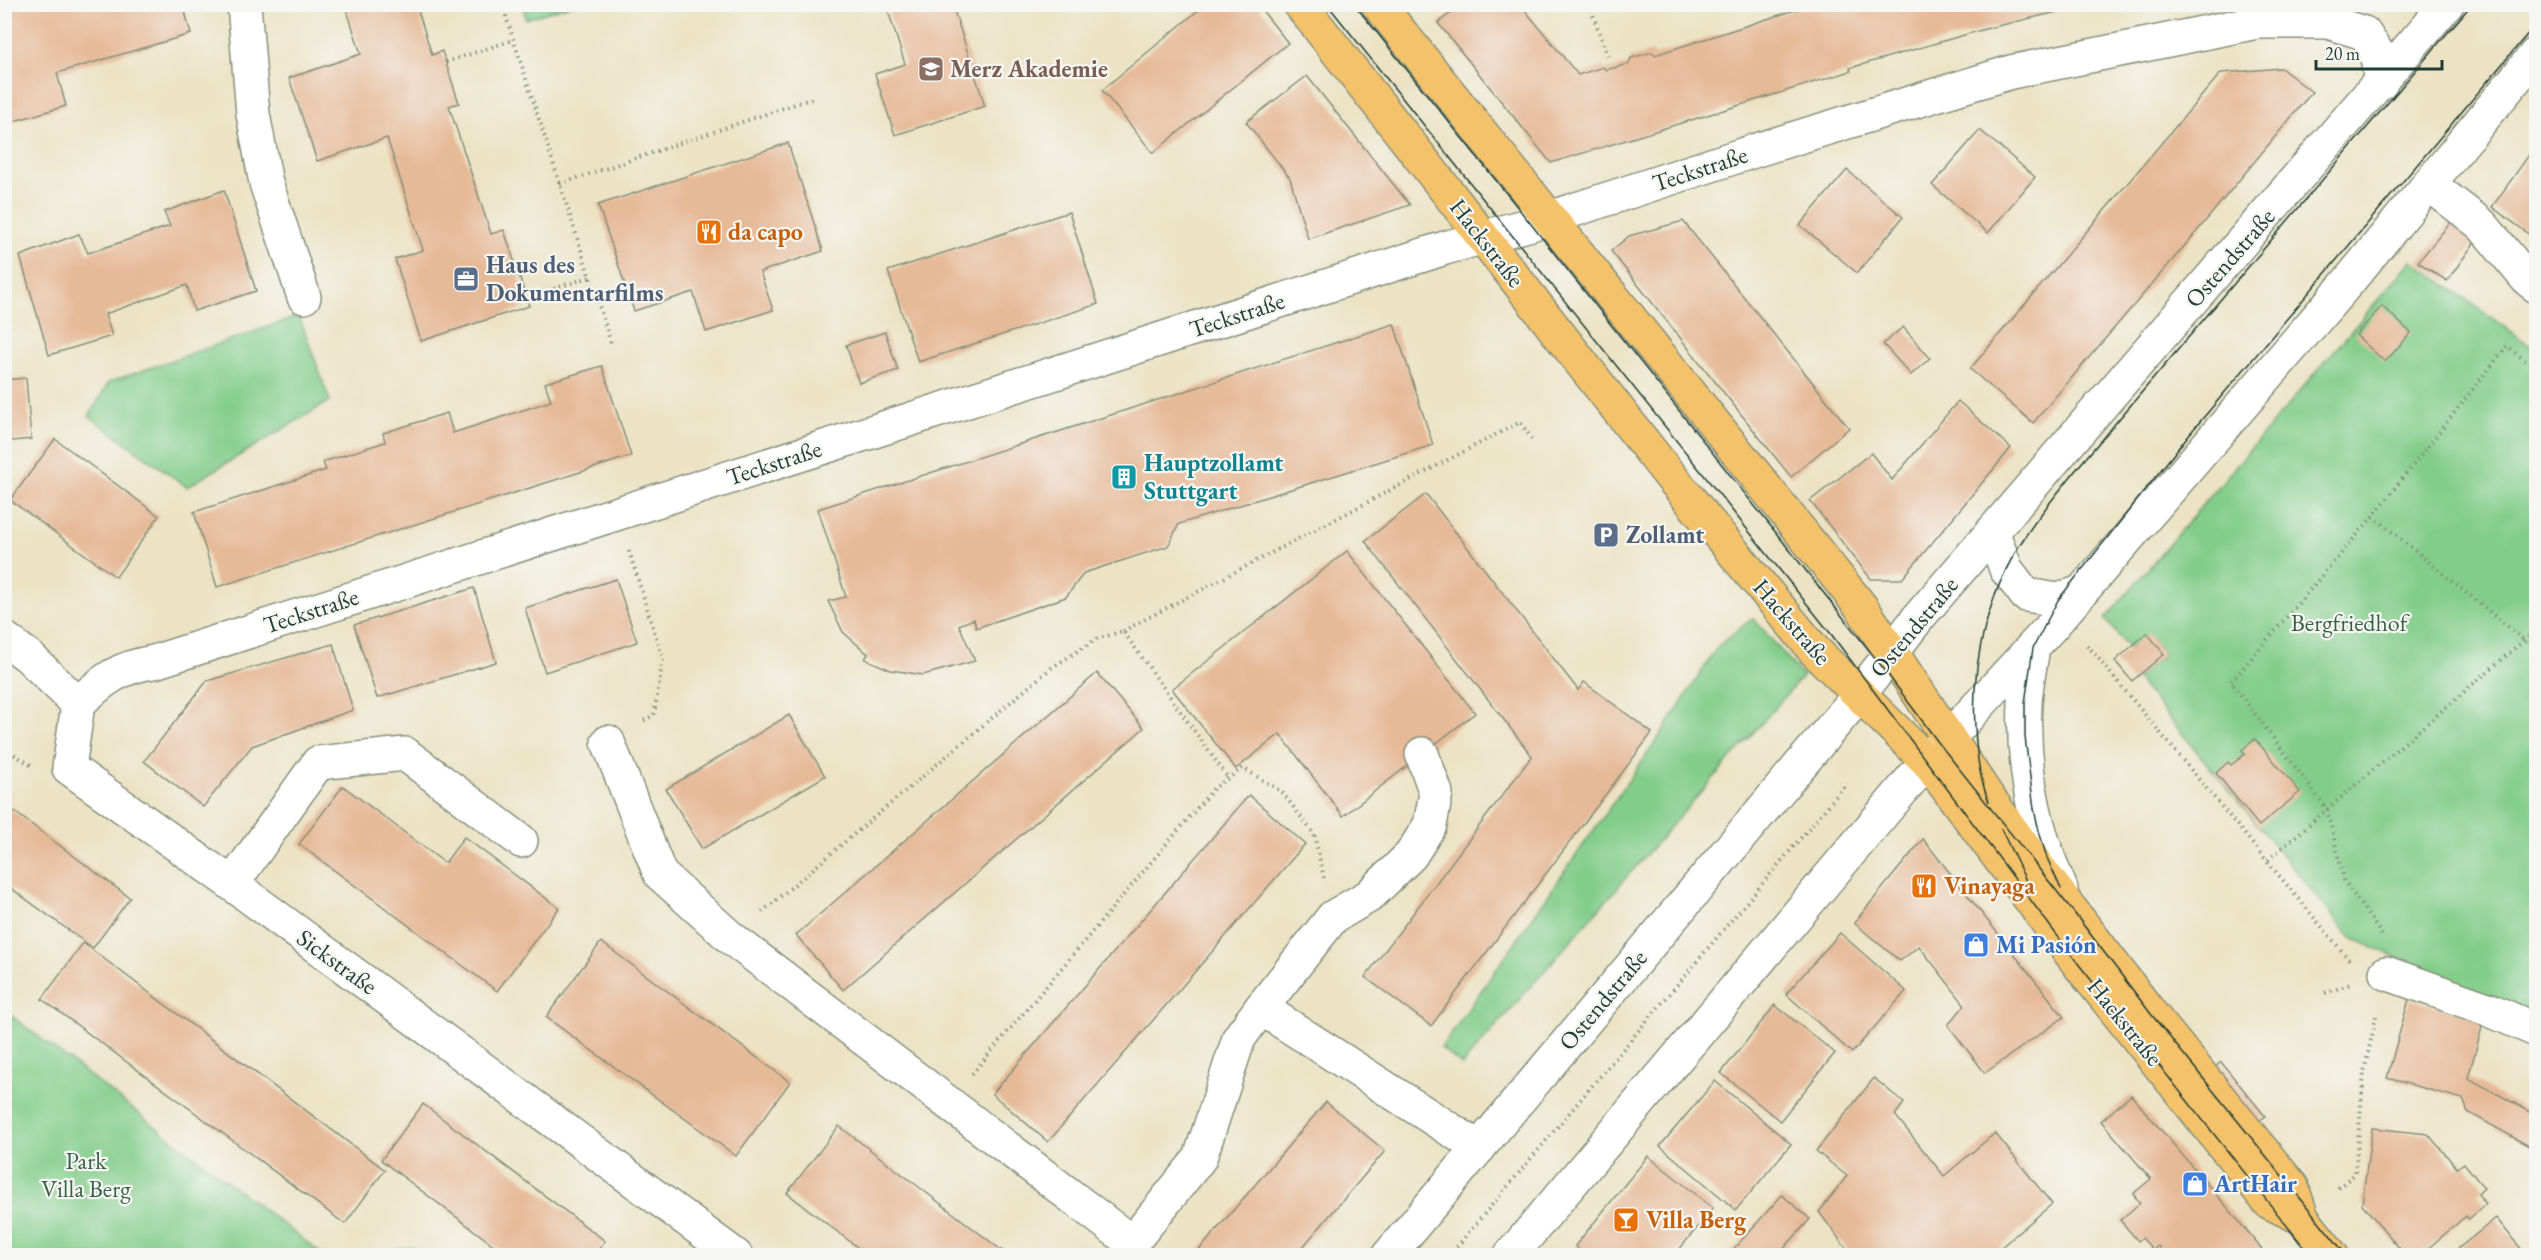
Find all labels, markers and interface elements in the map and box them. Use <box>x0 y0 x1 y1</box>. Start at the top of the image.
scale bar <box>2316 33 2442 71</box>
text: 20 m <box>2325 42 2360 65</box>
place label: Merz Akademie <box>950 53 1108 84</box>
school or university icon: Merz Akademie <box>916 54 946 84</box>
street label: Teckstraße <box>1648 139 1751 198</box>
street label: Hackstraße <box>1443 192 1532 293</box>
street label: Ostendstraße <box>2178 201 2281 314</box>
place label: da capo <box>728 216 803 247</box>
restaurant icon: da capo <box>694 217 724 247</box>
place label: Haus des Dokumentarfilms <box>486 249 663 308</box>
office icon: Haus des Dokumentarfilms <box>451 264 481 294</box>
street label: Teckstraße <box>1185 285 1288 344</box>
street label: Teckstraße <box>722 433 825 492</box>
place label: Hauptzollamt Stuttgart <box>1144 447 1283 507</box>
building icon: Hauptzollamt Stuttgart <box>1109 462 1139 492</box>
place label: Zollamt <box>1626 519 1704 550</box>
parking icon: Zollamt <box>1591 520 1621 550</box>
street label: Ostendstraße <box>1862 570 1965 683</box>
street label: Hackstraße <box>1746 572 1838 671</box>
street label: Teckstraße <box>259 581 362 640</box>
park label: Bergfriedhof <box>2291 607 2411 638</box>
place label: Vinayaga <box>1944 870 2035 902</box>
restaurant icon: Vinayaga <box>1909 871 1939 901</box>
street label: Sickstraße <box>291 922 384 1001</box>
place label: Mi Pasión <box>1996 929 2097 960</box>
shop icon: Mi Pasión <box>1961 930 1991 960</box>
street label: Ostendstraße <box>1551 943 1654 1056</box>
street label: Hackstraße <box>2080 971 2170 1072</box>
park label: Park Villa Berg <box>41 1145 131 1204</box>
place label: ArtHair <box>2213 1168 2297 1199</box>
shop icon: ArtHair <box>2180 1169 2210 1199</box>
place label: Villa Berg <box>1646 1204 1747 1236</box>
bar icon: Villa Berg <box>1611 1205 1641 1235</box>

